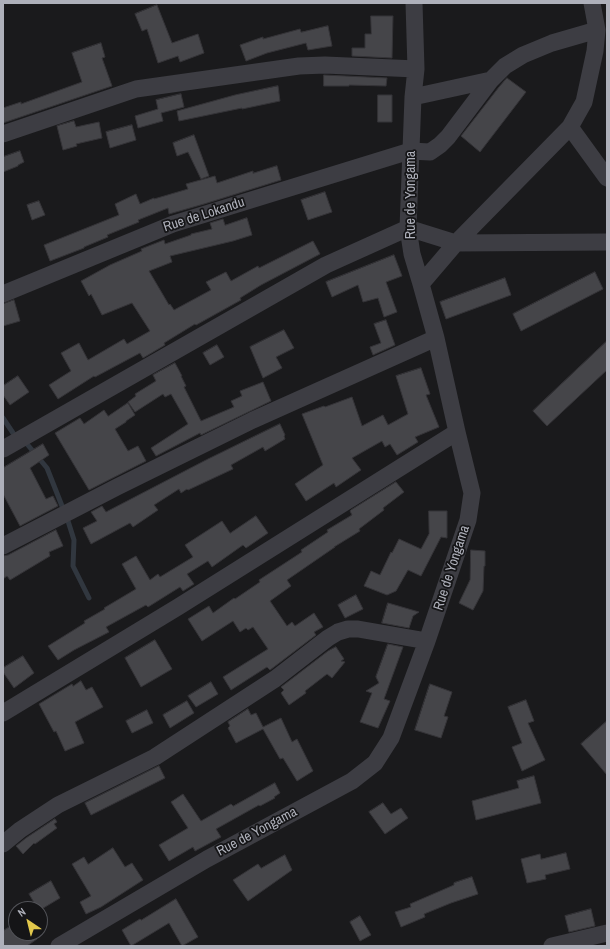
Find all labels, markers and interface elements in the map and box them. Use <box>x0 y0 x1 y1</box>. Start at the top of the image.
street label: Rue de Yongama <box>403 151 419 239</box>
street label: Rue de Lokandu <box>161 194 247 236</box>
street label: Rue de Yongama <box>430 523 474 613</box>
street label: Rue de Yongama <box>214 804 300 860</box>
north arrow <box>8 901 48 941</box>
text: N <box>15 904 28 920</box>

